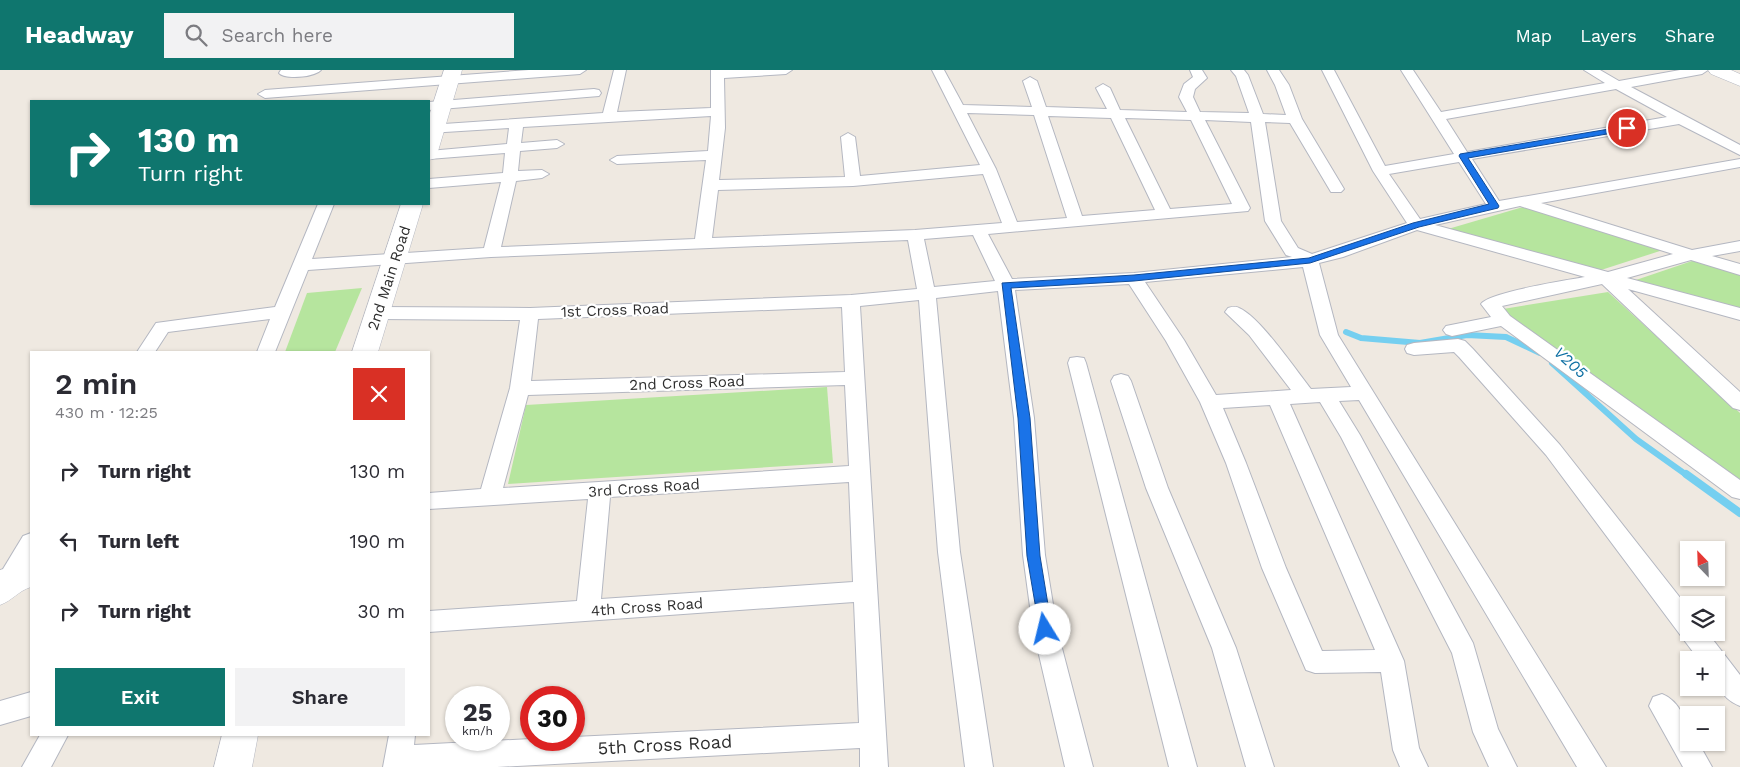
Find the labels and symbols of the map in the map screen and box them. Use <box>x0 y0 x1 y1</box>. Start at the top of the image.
pin <box>1606 107 1648 149</box>
street label: 2nd Main Road <box>364 223 414 333</box>
street label: 1st Cross Road <box>561 299 669 321</box>
water label: V205 <box>1550 343 1591 382</box>
street label: 2nd Cross Road <box>629 372 745 394</box>
street label: 3rd Cross Road <box>588 475 700 501</box>
north arrow <box>1680 541 1725 586</box>
street label: 4th Cross Road <box>590 594 704 620</box>
position arrow <box>1018 602 1070 654</box>
speed limit sign: 30 <box>520 686 585 751</box>
street label: 5th Cross Road <box>597 730 733 759</box>

